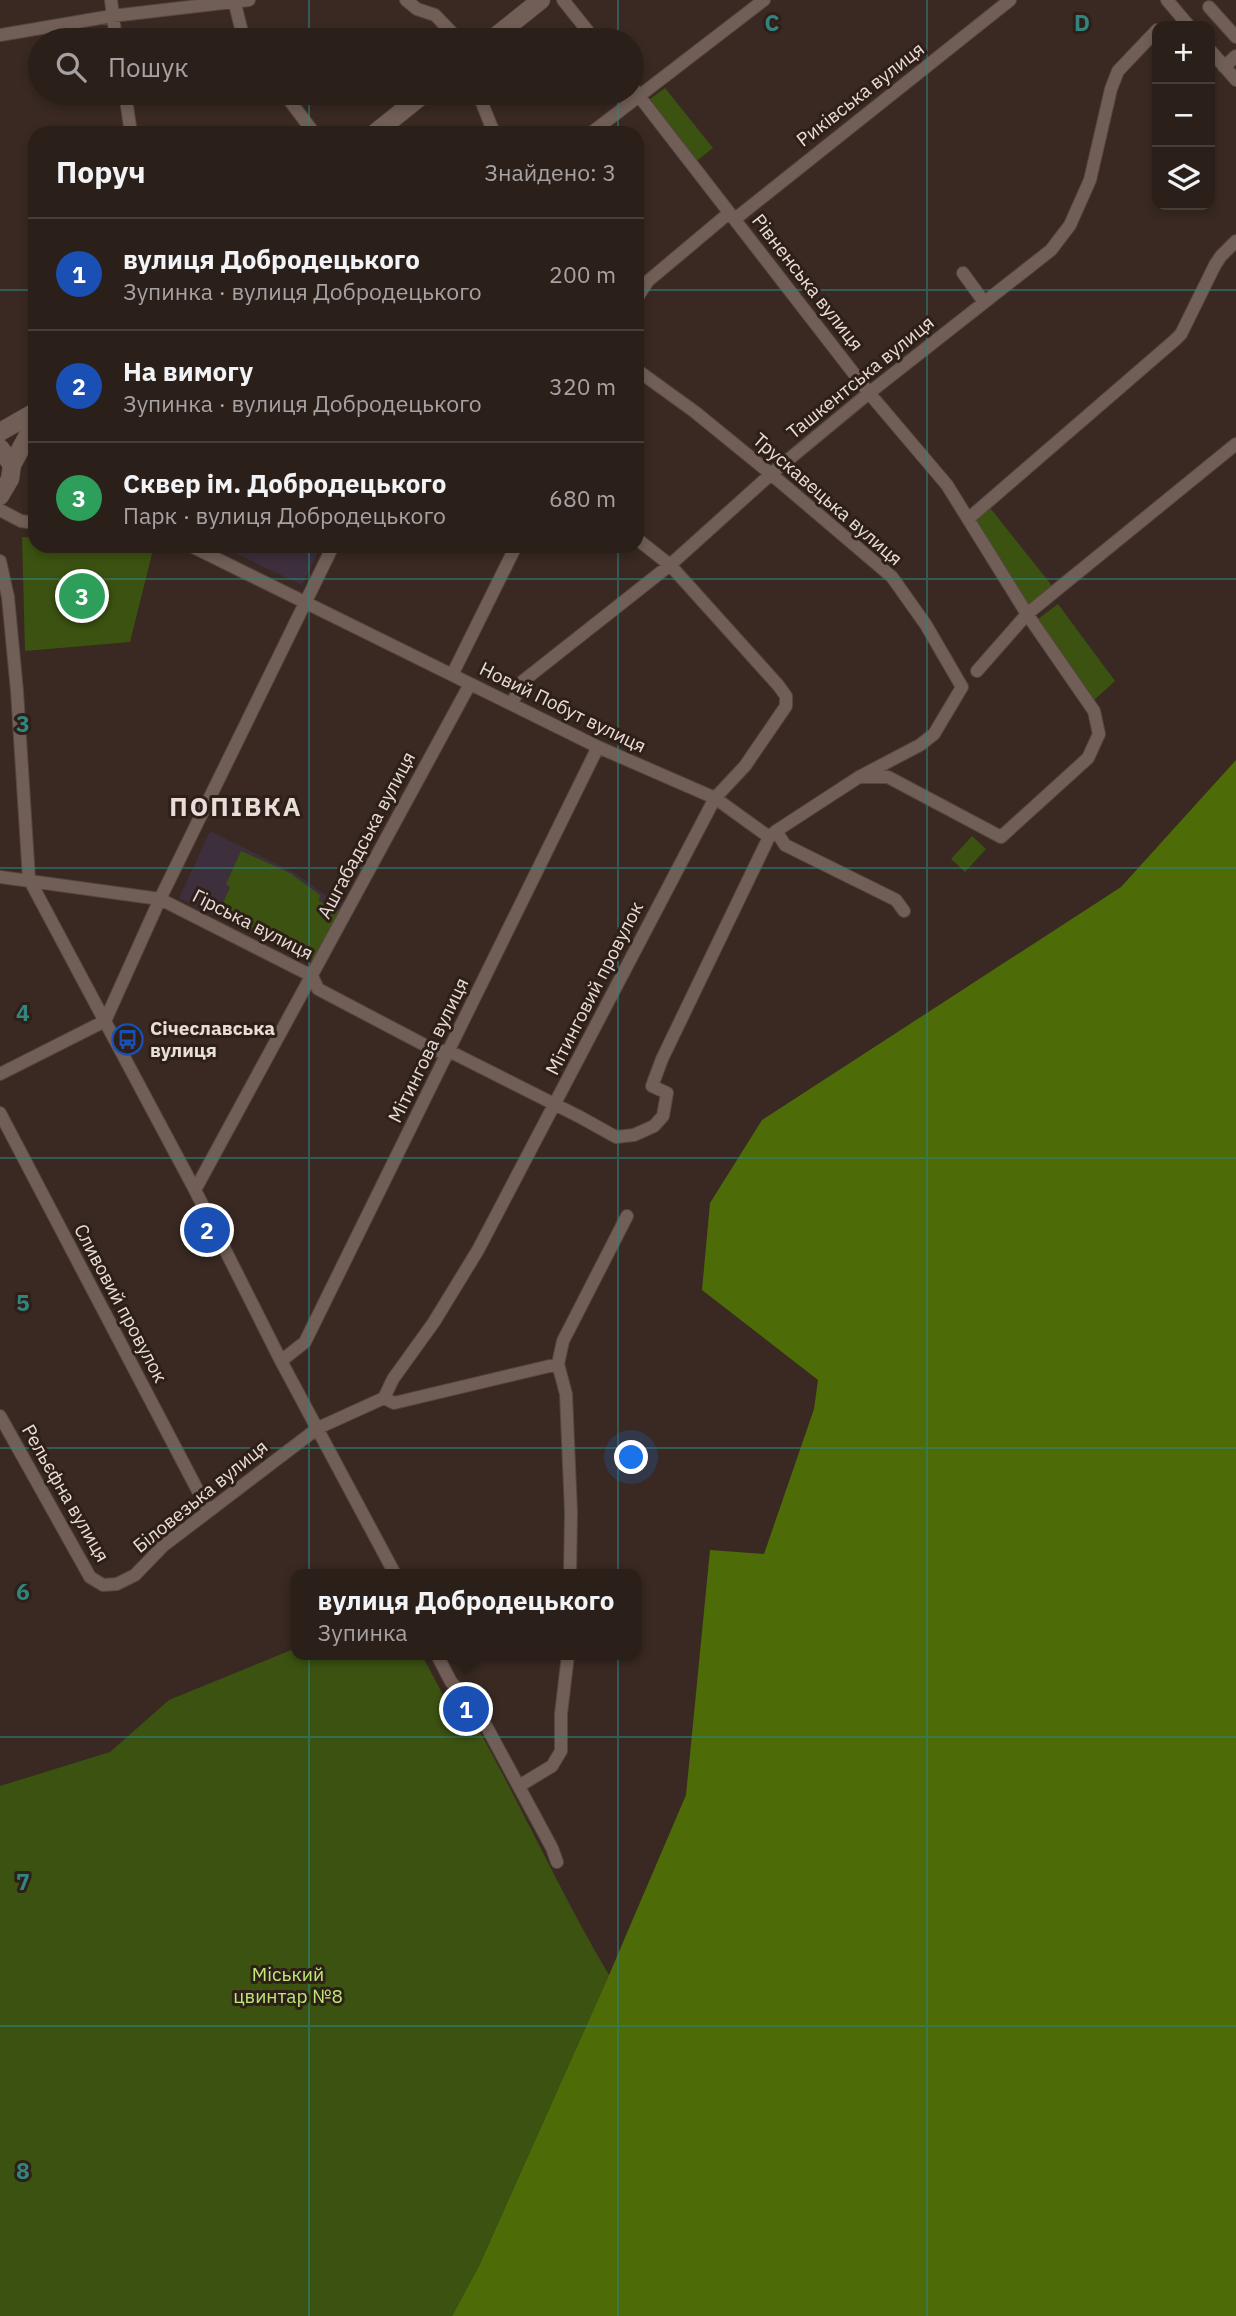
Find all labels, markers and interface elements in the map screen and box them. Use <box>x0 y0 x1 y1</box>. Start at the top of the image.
text: C <box>765 7 780 37</box>
text: D <box>1074 7 1090 37</box>
map controls <box>1152 21 1215 210</box>
button: + <box>1152 21 1215 84</box>
search box <box>28 28 644 105</box>
street label: Риківська вулиця <box>791 37 929 151</box>
icon: search <box>52 48 90 86</box>
text: Пошук <box>108 50 189 84</box>
button: − <box>1152 84 1215 147</box>
button: layers <box>1152 147 1215 210</box>
text: Поруч <box>56 152 146 191</box>
text: Знайдено: 3 <box>484 157 616 187</box>
street label: Рівненська вулиця <box>747 209 869 355</box>
text: вулиця Добродецького <box>123 242 420 276</box>
text: 1 <box>72 259 86 289</box>
text: 200 m <box>549 259 616 289</box>
text: Зупинка · вулиця Добродецького <box>123 276 482 306</box>
street label: Ташкентська вулиця <box>781 310 939 444</box>
text: На вимогу <box>123 354 253 388</box>
text: 2 <box>72 371 86 401</box>
text: 320 m <box>549 371 616 401</box>
text: Зупинка · вулиця Добродецького <box>123 388 482 418</box>
street label: Трускавецька вулиця <box>748 427 908 571</box>
text: Сквер ім. Добродецького <box>123 466 446 500</box>
text: 3 <box>72 483 86 513</box>
text: 680 m <box>549 483 616 513</box>
text: Парк · вулиця Добродецького <box>123 500 446 530</box>
pin: 3 <box>59 570 105 622</box>
street label: Новий Побут вулиця <box>476 656 650 758</box>
text: 3 <box>16 708 30 738</box>
street label: Ашгабадська вулиця <box>312 747 420 923</box>
district label: ПОПІВКА <box>169 789 303 823</box>
street label: Гірська вулиця <box>189 883 317 965</box>
street label: Мітинговий провулок <box>540 897 648 1079</box>
street label: Мітингова вулиця <box>383 974 473 1126</box>
text: 4 <box>16 997 30 1027</box>
place label: Січеславська вулиця <box>150 1016 275 1062</box>
bus stop icon: Січеславська вулиця <box>110 1022 144 1056</box>
pin: 2 <box>184 1204 230 1256</box>
street label: Сливовий провулок <box>69 1219 173 1387</box>
text: 5 <box>16 1287 30 1317</box>
street label: Рельєфна вулиця <box>17 1420 115 1566</box>
street label: Біловезька вулиця <box>128 1434 272 1558</box>
your location <box>614 1440 648 1474</box>
popup <box>291 1569 641 1660</box>
text: 6 <box>16 1576 30 1606</box>
text: вулиця Добродецького <box>318 1583 614 1617</box>
text: Зупинка <box>318 1617 408 1647</box>
pin: 1 <box>443 1683 489 1735</box>
text: 7 <box>16 1866 30 1896</box>
park label: Міський цвинтар №8 <box>233 1962 343 2008</box>
text: 8 <box>16 2155 30 2185</box>

